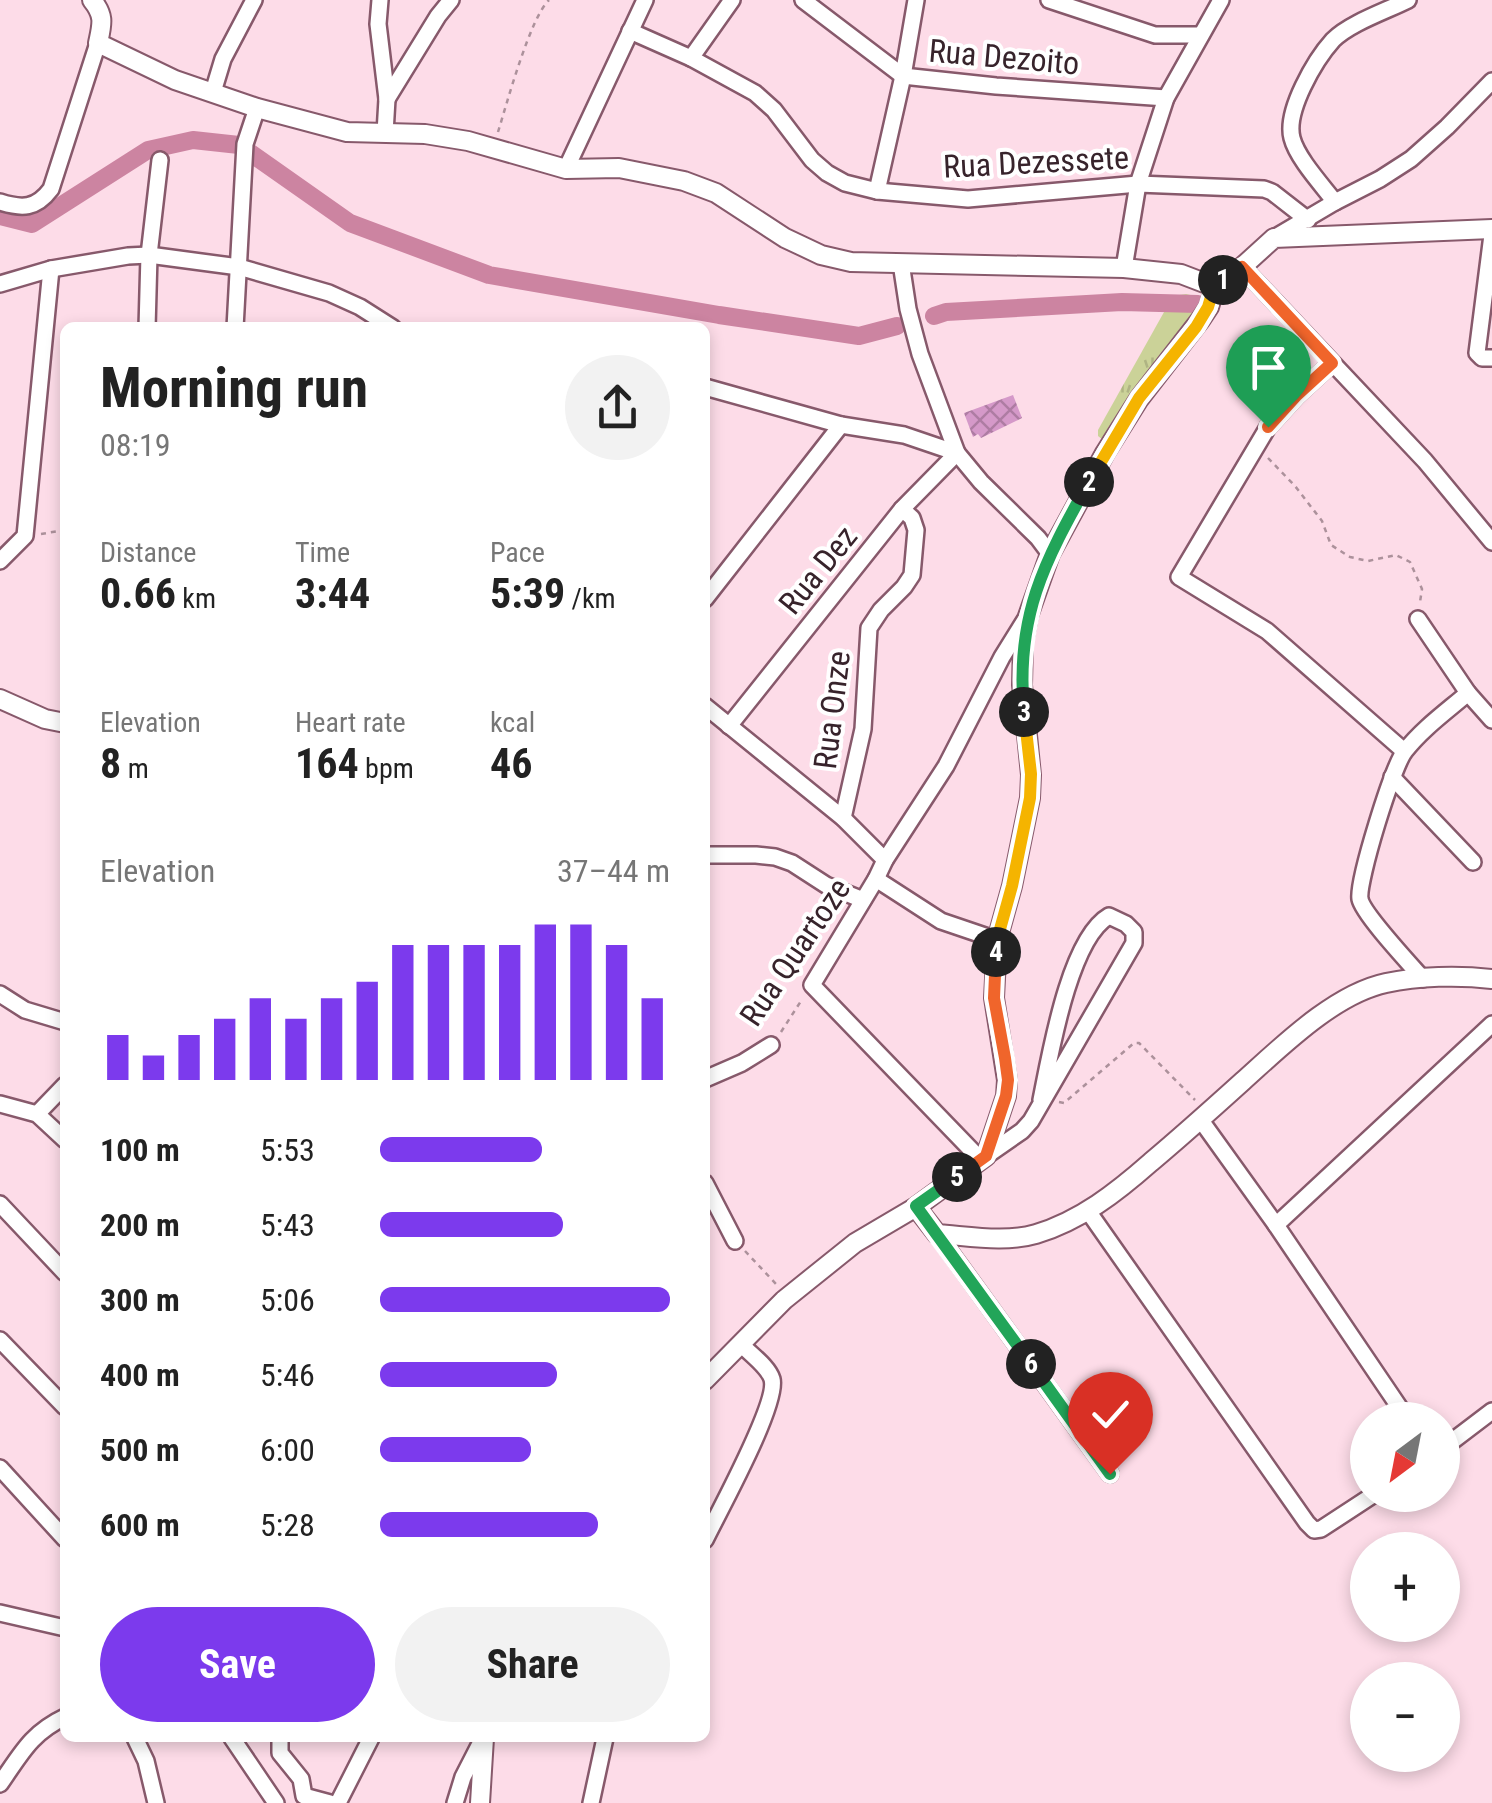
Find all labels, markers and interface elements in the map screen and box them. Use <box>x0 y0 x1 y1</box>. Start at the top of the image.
street label: Rua Dezoito <box>927 32 1081 82</box>
street label: Rua Dezessete <box>942 138 1130 186</box>
pin: 1 <box>1198 255 1248 305</box>
text: 1 <box>1216 263 1230 296</box>
pin <box>1226 325 1311 428</box>
icon: arrive <box>1241 340 1296 395</box>
button: share <box>565 355 670 460</box>
text: Morning run <box>100 356 368 420</box>
text: 08:19 <box>100 426 171 464</box>
pin: 2 <box>1064 457 1114 507</box>
text: 2 <box>1082 465 1096 498</box>
street label: Rua Dez <box>771 518 865 622</box>
text: Distance <box>100 536 197 569</box>
text: Time <box>295 536 350 569</box>
text: Pace <box>490 536 545 569</box>
text: 0.66 <box>100 569 176 618</box>
text: 3:44 <box>295 569 370 618</box>
text: 5:39 <box>490 569 565 618</box>
text: km <box>176 582 216 615</box>
text: /km <box>565 582 616 615</box>
street label: Rua Onze <box>806 649 858 771</box>
pin: 3 <box>999 687 1049 737</box>
text: 3 <box>1017 695 1031 728</box>
text: Elevation <box>100 706 201 739</box>
text: Heart rate <box>295 706 406 739</box>
text: kcal <box>490 706 535 739</box>
text: 8 <box>100 739 121 788</box>
text: 164 <box>295 739 359 788</box>
text: 46 <box>490 739 532 788</box>
text: m <box>121 752 149 785</box>
text: bpm <box>359 752 414 785</box>
text: Elevation <box>100 852 215 890</box>
text: 37–44 m <box>557 852 670 890</box>
street label: Rua Quartoze <box>732 871 858 1033</box>
pin: 4 <box>971 927 1021 977</box>
text: 4 <box>989 935 1003 968</box>
text: 100 m <box>100 1131 180 1169</box>
text: 5:53 <box>260 1131 315 1169</box>
pin: 5 <box>932 1152 982 1202</box>
text: 5 <box>950 1160 964 1193</box>
text: 200 m <box>100 1206 180 1244</box>
text: 5:43 <box>260 1206 315 1244</box>
text: 300 m <box>100 1281 180 1319</box>
text: 5:06 <box>260 1281 315 1319</box>
pin: 6 <box>1006 1339 1056 1389</box>
text: 6 <box>1024 1347 1038 1380</box>
text: 400 m <box>100 1356 180 1394</box>
text: 5:46 <box>260 1356 315 1394</box>
pin <box>1068 1372 1153 1475</box>
icon: check <box>1083 1387 1138 1442</box>
north arrow <box>1350 1402 1460 1512</box>
map controls <box>1350 1402 1460 1772</box>
text: 500 m <box>100 1431 180 1469</box>
text: 6:00 <box>260 1431 315 1469</box>
text: 600 m <box>100 1506 180 1544</box>
text: 5:28 <box>260 1506 315 1544</box>
button: + <box>1350 1532 1460 1642</box>
button: Save <box>100 1607 375 1722</box>
button: Share <box>395 1607 670 1722</box>
button: − <box>1350 1662 1460 1772</box>

